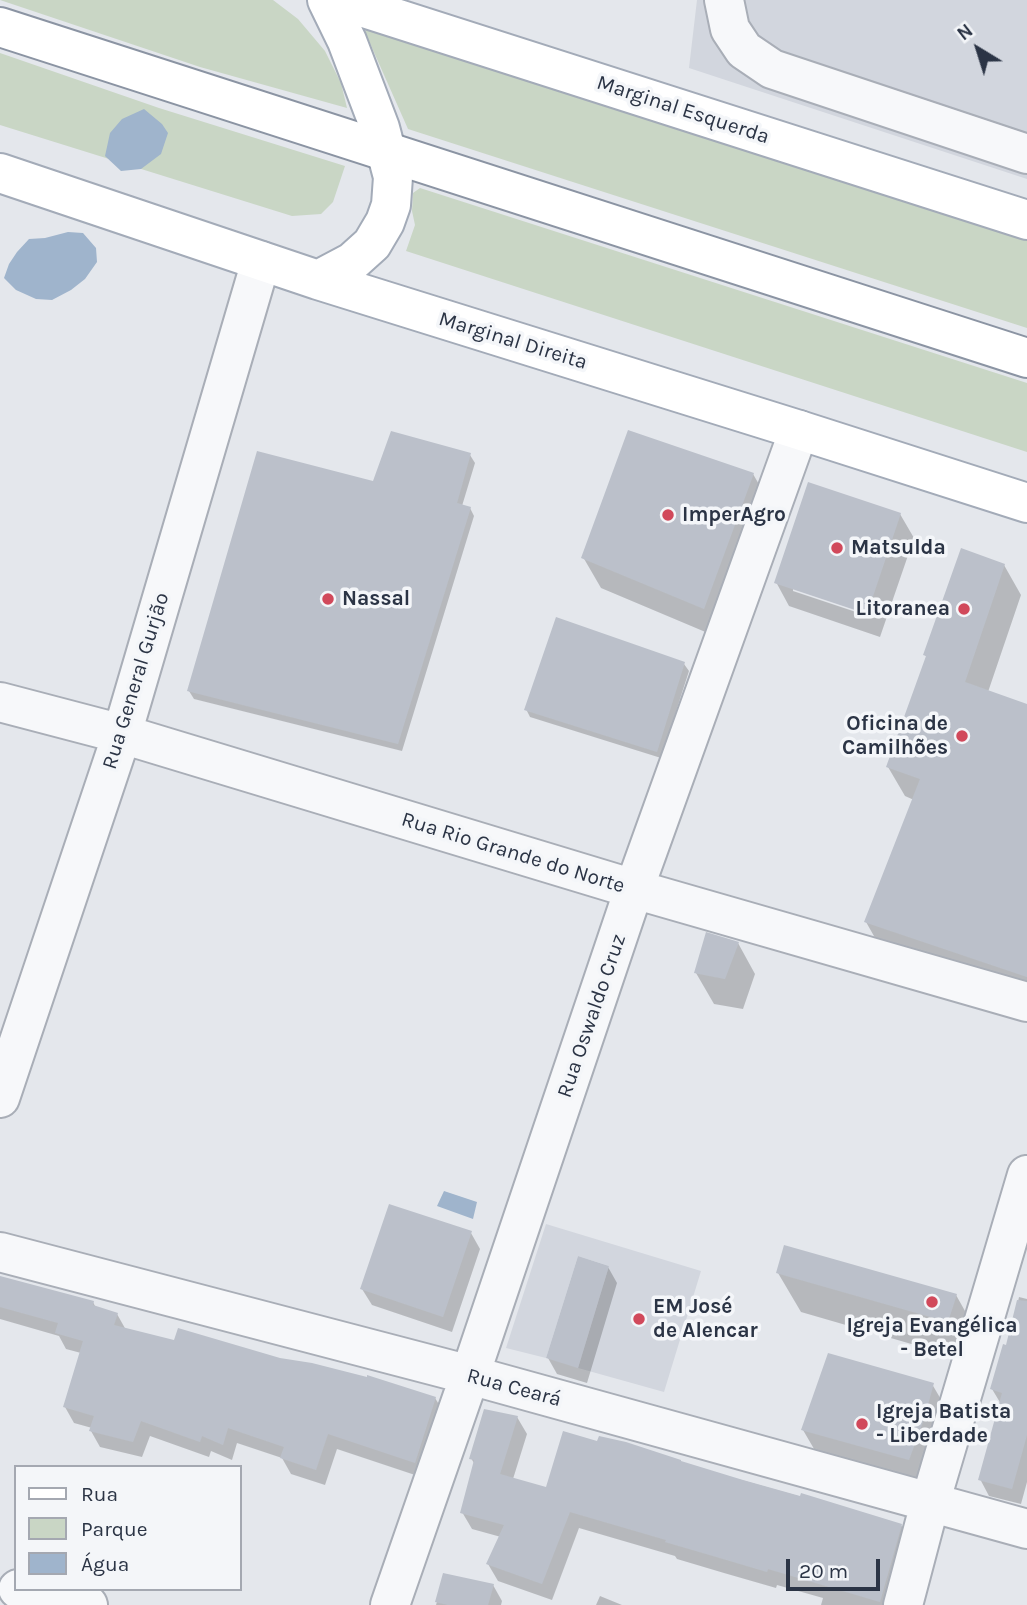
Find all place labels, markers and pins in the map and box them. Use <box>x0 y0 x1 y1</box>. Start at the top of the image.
place label: ImperAgro <box>682 502 786 528</box>
marker: ImperAgro <box>660 507 676 523</box>
place label: Matsulda <box>851 535 946 561</box>
marker: Matsulda <box>829 540 845 556</box>
place label: Nassal <box>342 586 410 612</box>
marker: Nassal <box>320 591 336 607</box>
place label: Litoranea <box>856 596 950 622</box>
marker: Litoranea <box>956 601 972 617</box>
place label: Oficina de Camilhões <box>842 711 948 761</box>
marker: Oficina de Camilhões <box>954 728 970 744</box>
place label: EM José de Alencar <box>653 1294 758 1344</box>
marker: Igreja Evangélica - Betel <box>924 1294 940 1310</box>
marker: EM José de Alencar <box>631 1311 647 1327</box>
place label: Igreja Evangélica - Betel <box>846 1313 1018 1363</box>
place label: Igreja Batista - Liberdade <box>876 1399 1011 1449</box>
marker: Igreja Batista - Liberdade <box>854 1416 870 1432</box>

